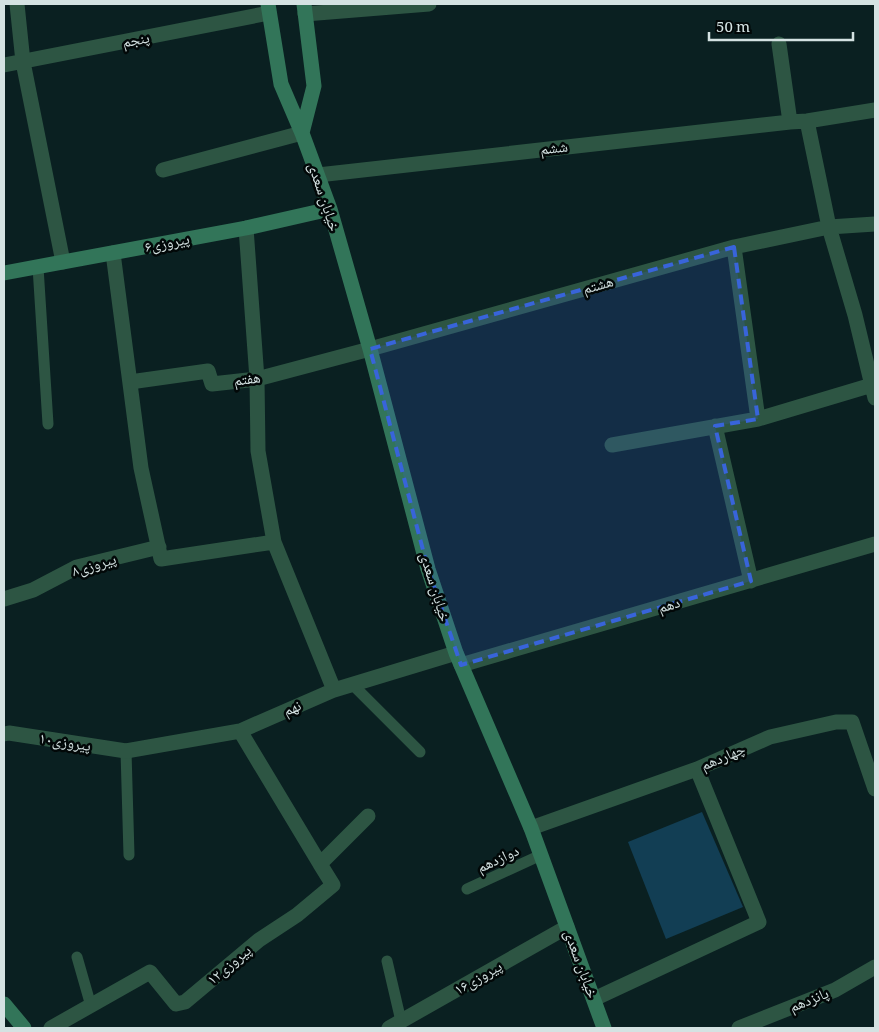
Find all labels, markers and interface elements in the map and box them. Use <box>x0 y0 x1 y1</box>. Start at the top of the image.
scale bar <box>709 10 853 42</box>
text: 50 m <box>716 16 750 42</box>
street label: پنجم <box>120 27 152 57</box>
street label: ششم <box>539 136 569 164</box>
street label: خیابان سعدی <box>299 160 346 236</box>
street label: پیروزی۶ <box>143 228 192 262</box>
street label: هشتم <box>580 270 617 304</box>
street label: هفتم <box>232 366 262 396</box>
street label: پیروزی۸ <box>69 548 120 586</box>
street label: خیابان سعدی <box>410 550 456 626</box>
street label: دهم <box>655 591 684 623</box>
street label: نهم <box>279 694 306 725</box>
street label: پیروزی۱۰ <box>37 727 92 761</box>
street label: چهاردهم <box>697 738 751 780</box>
street label: دوازدهم <box>473 840 524 882</box>
street label: خیابان سعدی <box>555 927 604 1003</box>
street label: پیروزی۱۲ <box>202 940 259 993</box>
street label: پیروزی۱۶ <box>450 955 508 1004</box>
street label: پانزدهم <box>786 982 834 1022</box>

